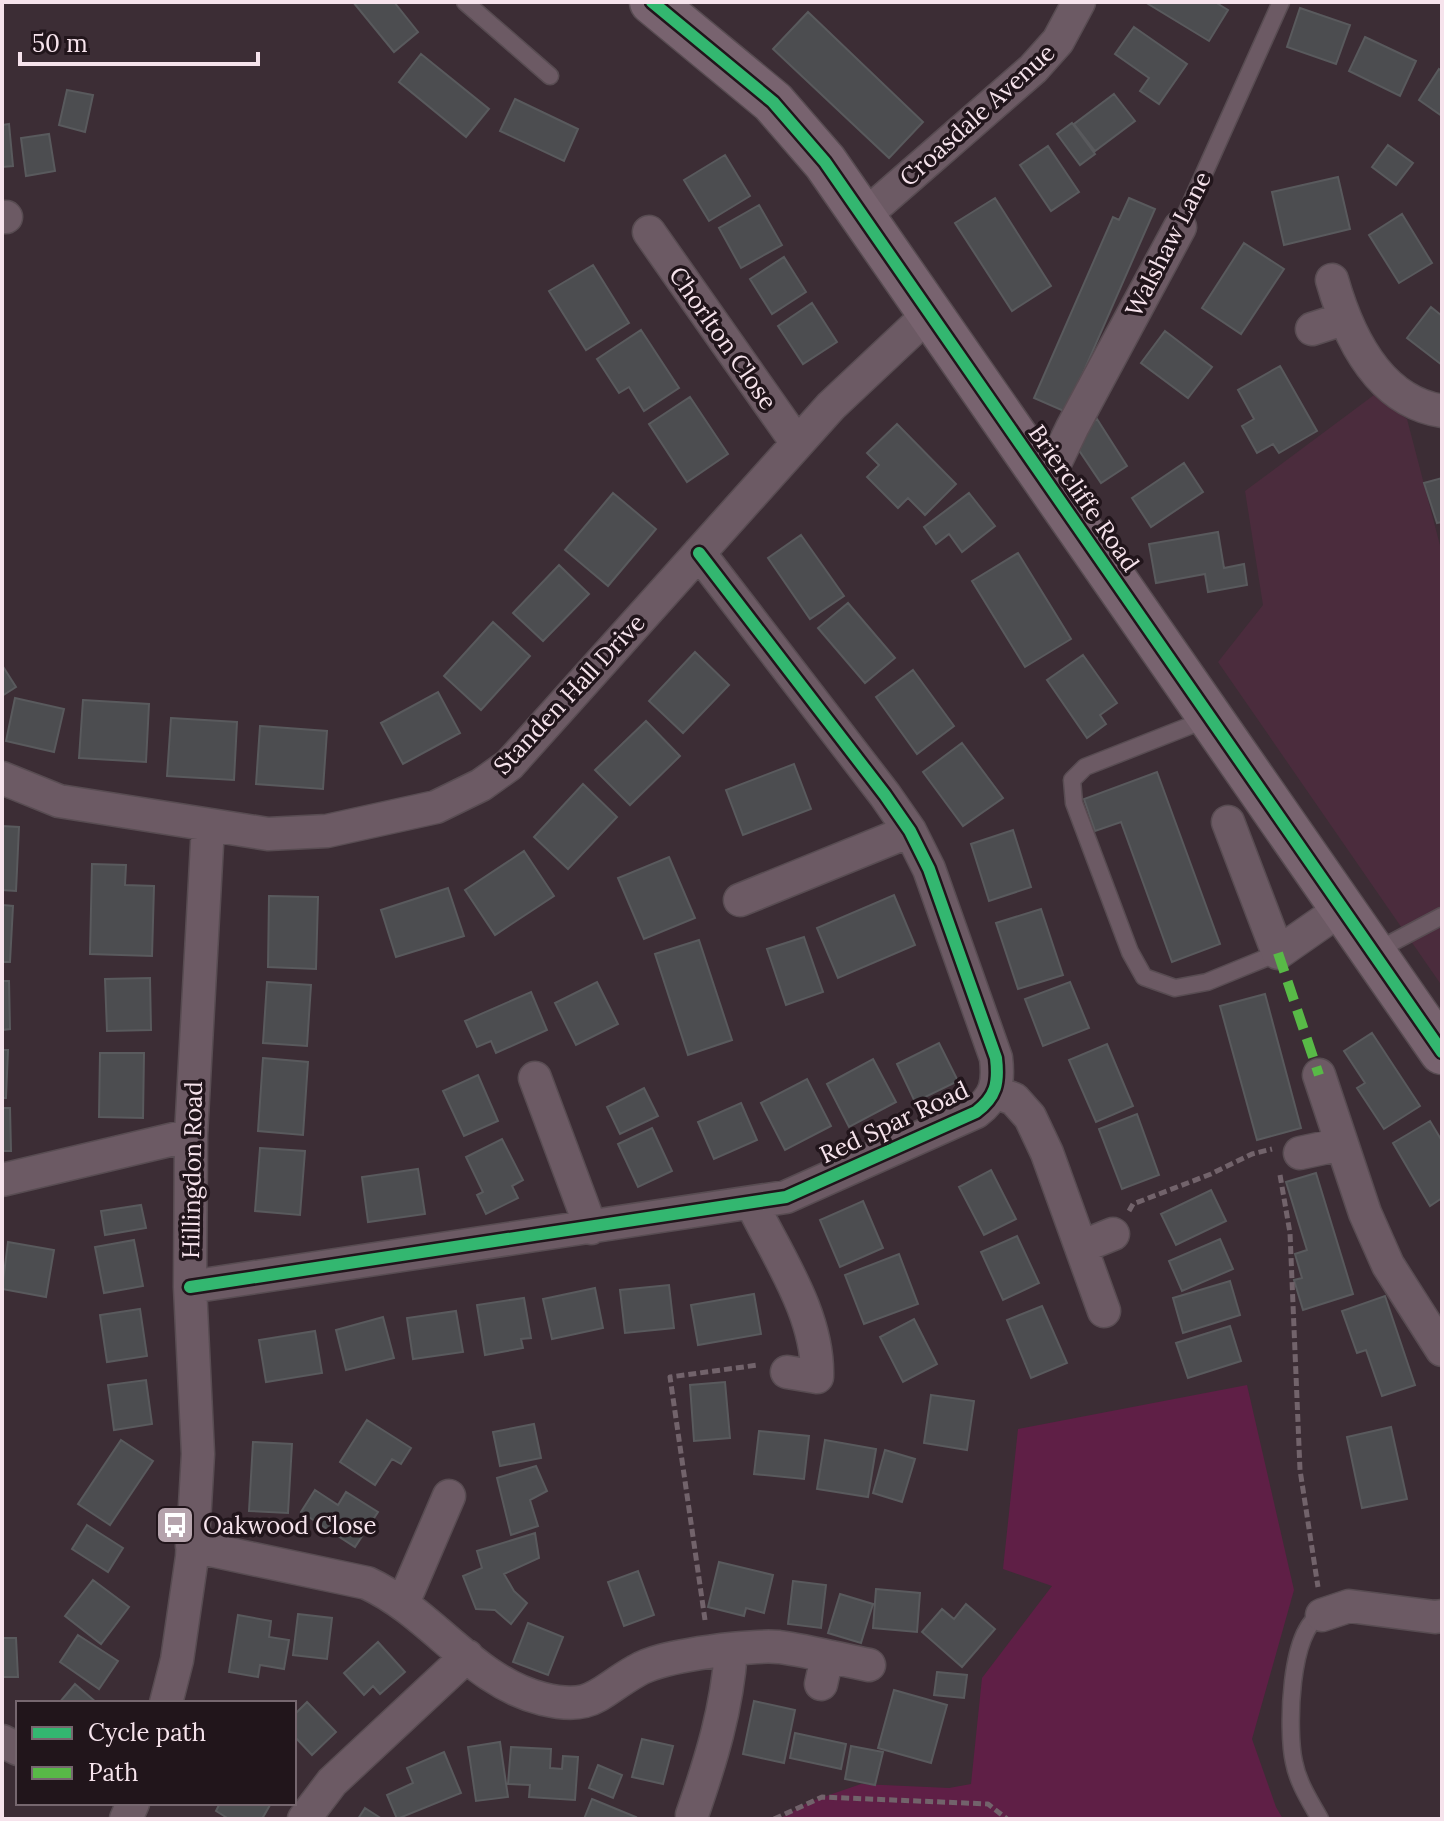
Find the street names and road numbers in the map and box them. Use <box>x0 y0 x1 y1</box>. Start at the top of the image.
street label: Croasdale Avenue <box>893 37 1061 193</box>
street label: Walshaw Lane <box>1118 166 1218 322</box>
street label: Chorlton Close <box>662 260 784 416</box>
street label: Briercliffe Road <box>1022 418 1146 578</box>
street label: Standen Hall Drive <box>487 607 651 781</box>
street label: Red Spar Road <box>814 1074 974 1170</box>
street label: Hillingdon Road <box>175 1081 209 1259</box>

